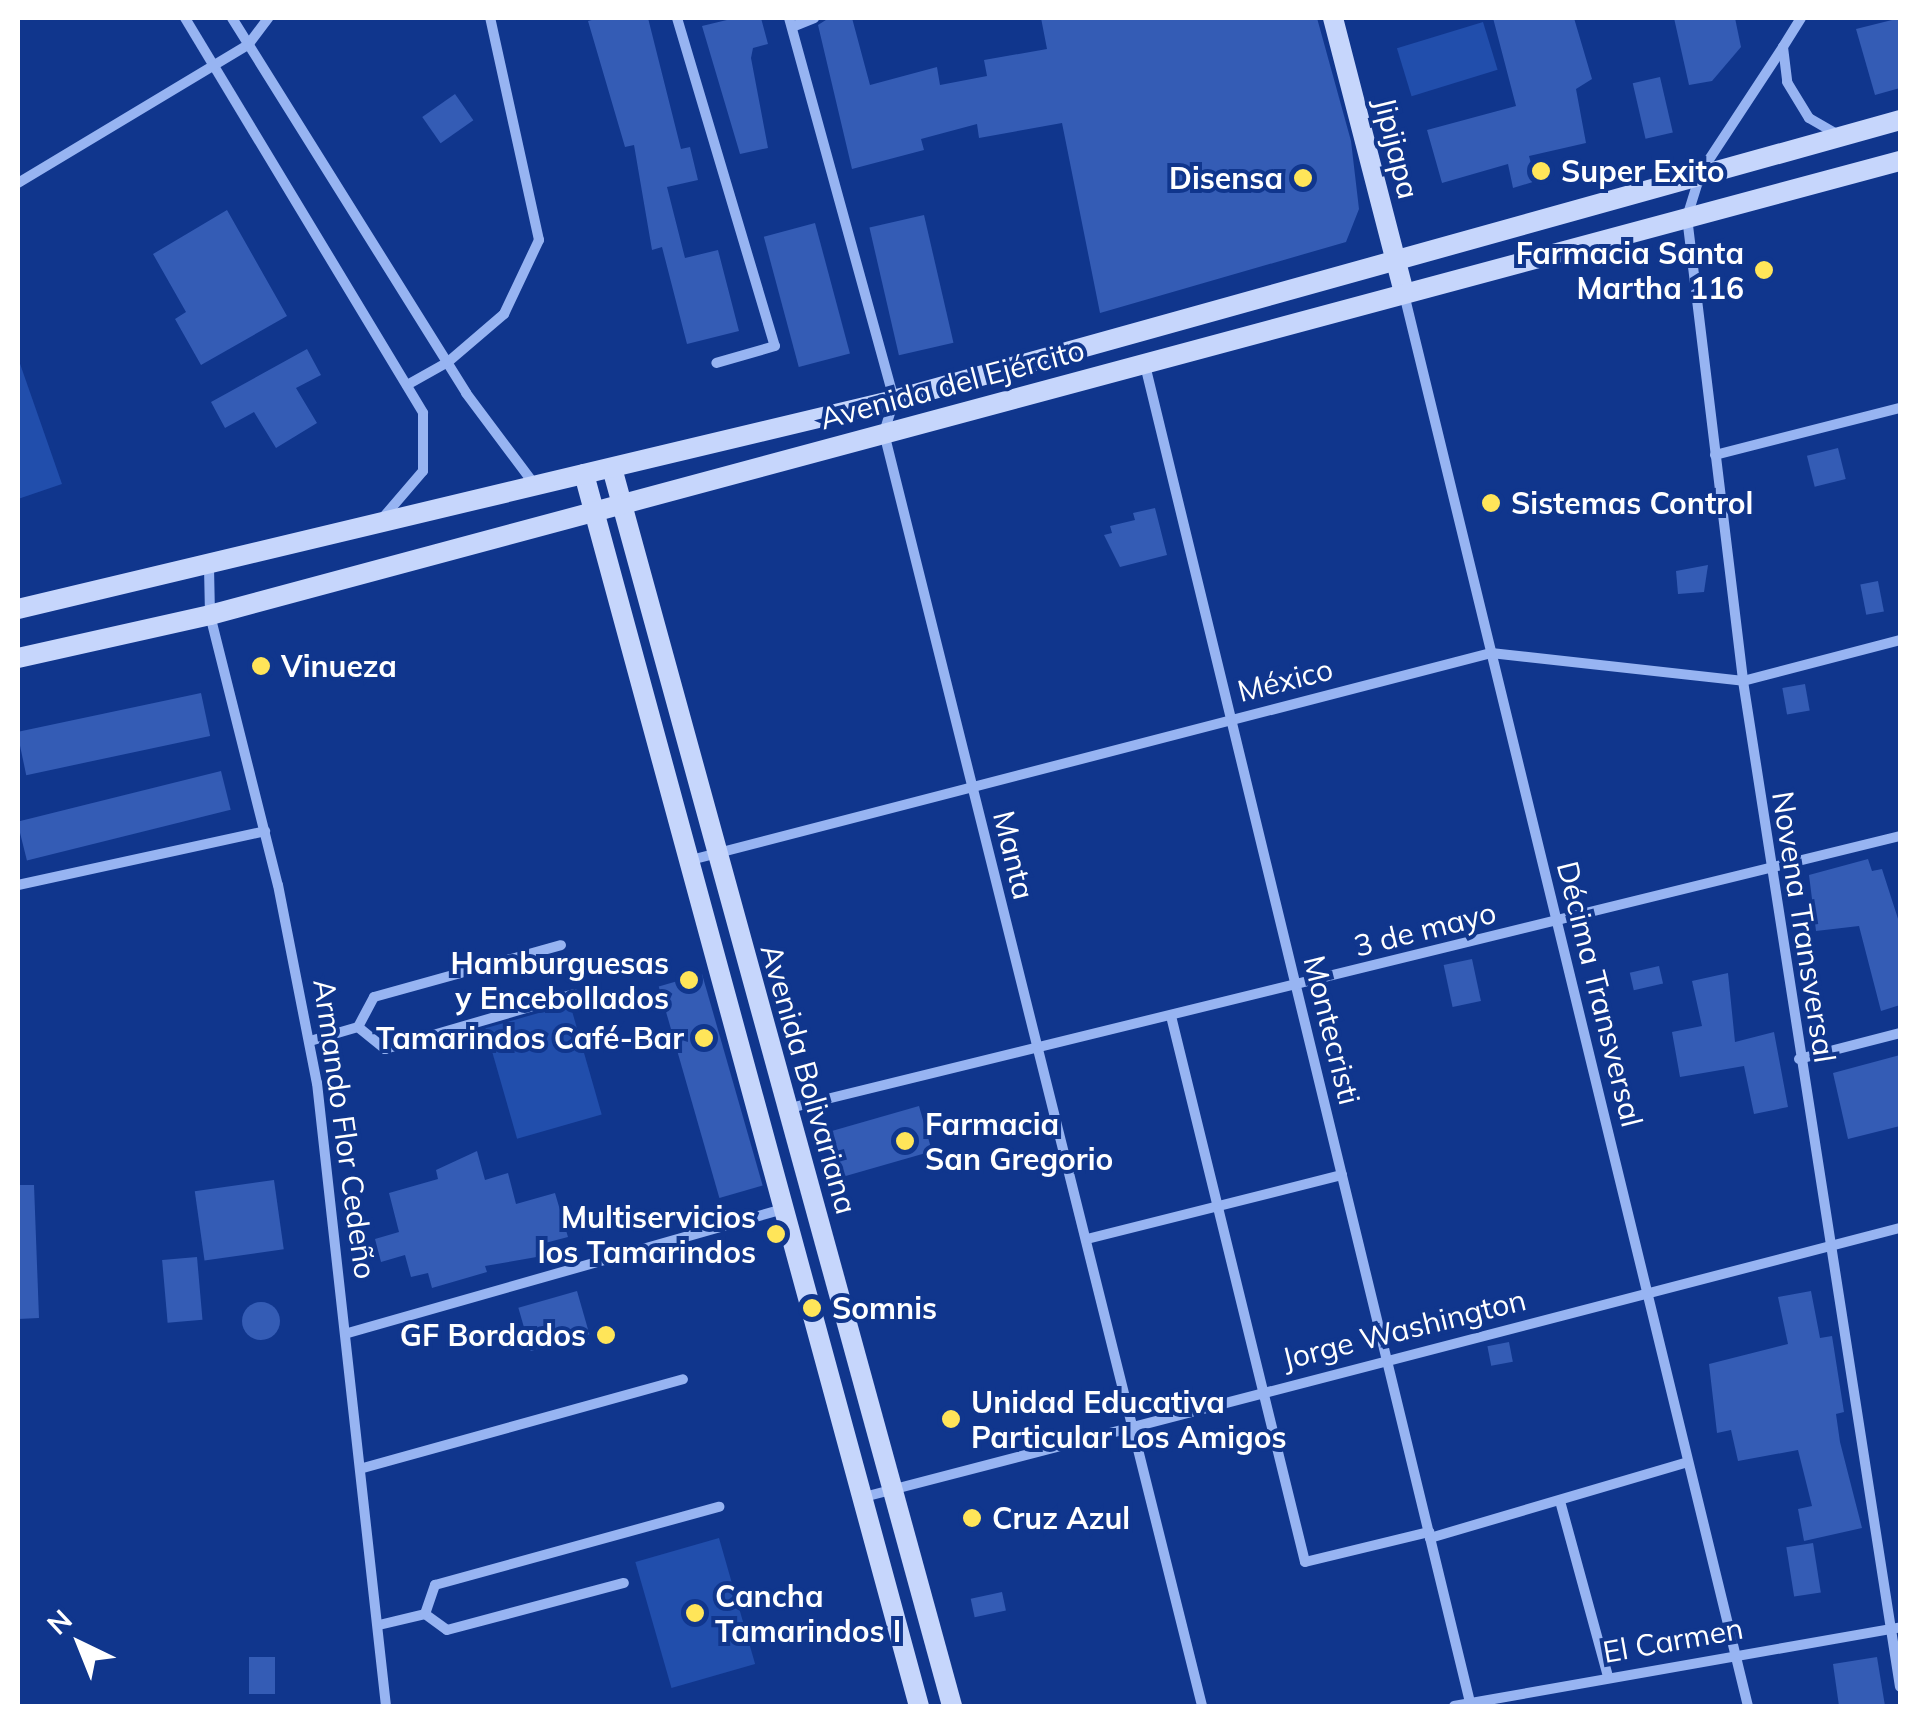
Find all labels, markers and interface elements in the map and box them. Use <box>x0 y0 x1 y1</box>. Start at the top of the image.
street label: Jipijapa <box>1367 94 1427 202</box>
place label: Super Exito <box>1561 153 1724 189</box>
place label: Disensa <box>1169 160 1283 196</box>
marker: Super Exito <box>1530 160 1552 182</box>
marker: Disensa <box>1292 167 1314 189</box>
place label: Farmacia Santa Martha 116 <box>1516 235 1744 306</box>
marker: Farmacia Santa Martha 116 <box>1753 259 1775 281</box>
street label: Avenida del Ejército <box>816 331 1088 437</box>
place label: Sistemas Control <box>1511 485 1753 521</box>
marker: Sistemas Control <box>1480 492 1502 514</box>
place label: Vinueza <box>281 648 397 684</box>
street label: México <box>1234 651 1336 709</box>
marker: Vinueza <box>250 655 272 677</box>
street label: Novena Transversal <box>1765 789 1843 1065</box>
street label: Manta <box>986 807 1042 903</box>
street label: Décima Transversal <box>1550 857 1650 1131</box>
street label: 3 de mayo <box>1350 894 1500 964</box>
street label: Avenida Bolivariana <box>753 940 865 1218</box>
place label: Hamburguesas y Encebollados <box>451 945 669 1016</box>
street label: Montecristi <box>1296 952 1368 1108</box>
marker: Hamburguesas y Encebollados <box>678 969 700 991</box>
street label: Armando Flor Cedeño <box>306 977 384 1281</box>
place label: Tamarindos Café-Bar <box>376 1020 684 1056</box>
marker: Tamarindos Café-Bar <box>693 1027 715 1049</box>
place label: Farmacia San Gregorio <box>925 1106 1113 1176</box>
marker: Farmacia San Gregorio <box>894 1130 916 1152</box>
place label: Multiservicios los Tamarindos <box>538 1199 756 1270</box>
marker: Multiservicios los Tamarindos <box>765 1223 787 1245</box>
street label: Jorge Washington <box>1278 1281 1530 1377</box>
place label: Somnis <box>832 1290 937 1326</box>
marker: Somnis <box>801 1297 823 1319</box>
place label: GF Bordados <box>400 1317 586 1353</box>
marker: GF Bordados <box>595 1324 617 1346</box>
place label: Unidad Educativa Particular Los Amigos <box>971 1384 1287 1454</box>
marker: Unidad Educativa Particular Los Amigos <box>940 1408 962 1430</box>
place label: Cruz Azul <box>992 1500 1130 1536</box>
marker: Cruz Azul <box>961 1507 983 1529</box>
place label: Cancha Tamarindos I <box>715 1578 901 1648</box>
north arrow <box>30 1594 130 1694</box>
text: N <box>40 1602 79 1642</box>
marker: Cancha Tamarindos I <box>684 1602 706 1624</box>
street label: El Carmen <box>1600 1610 1746 1670</box>

